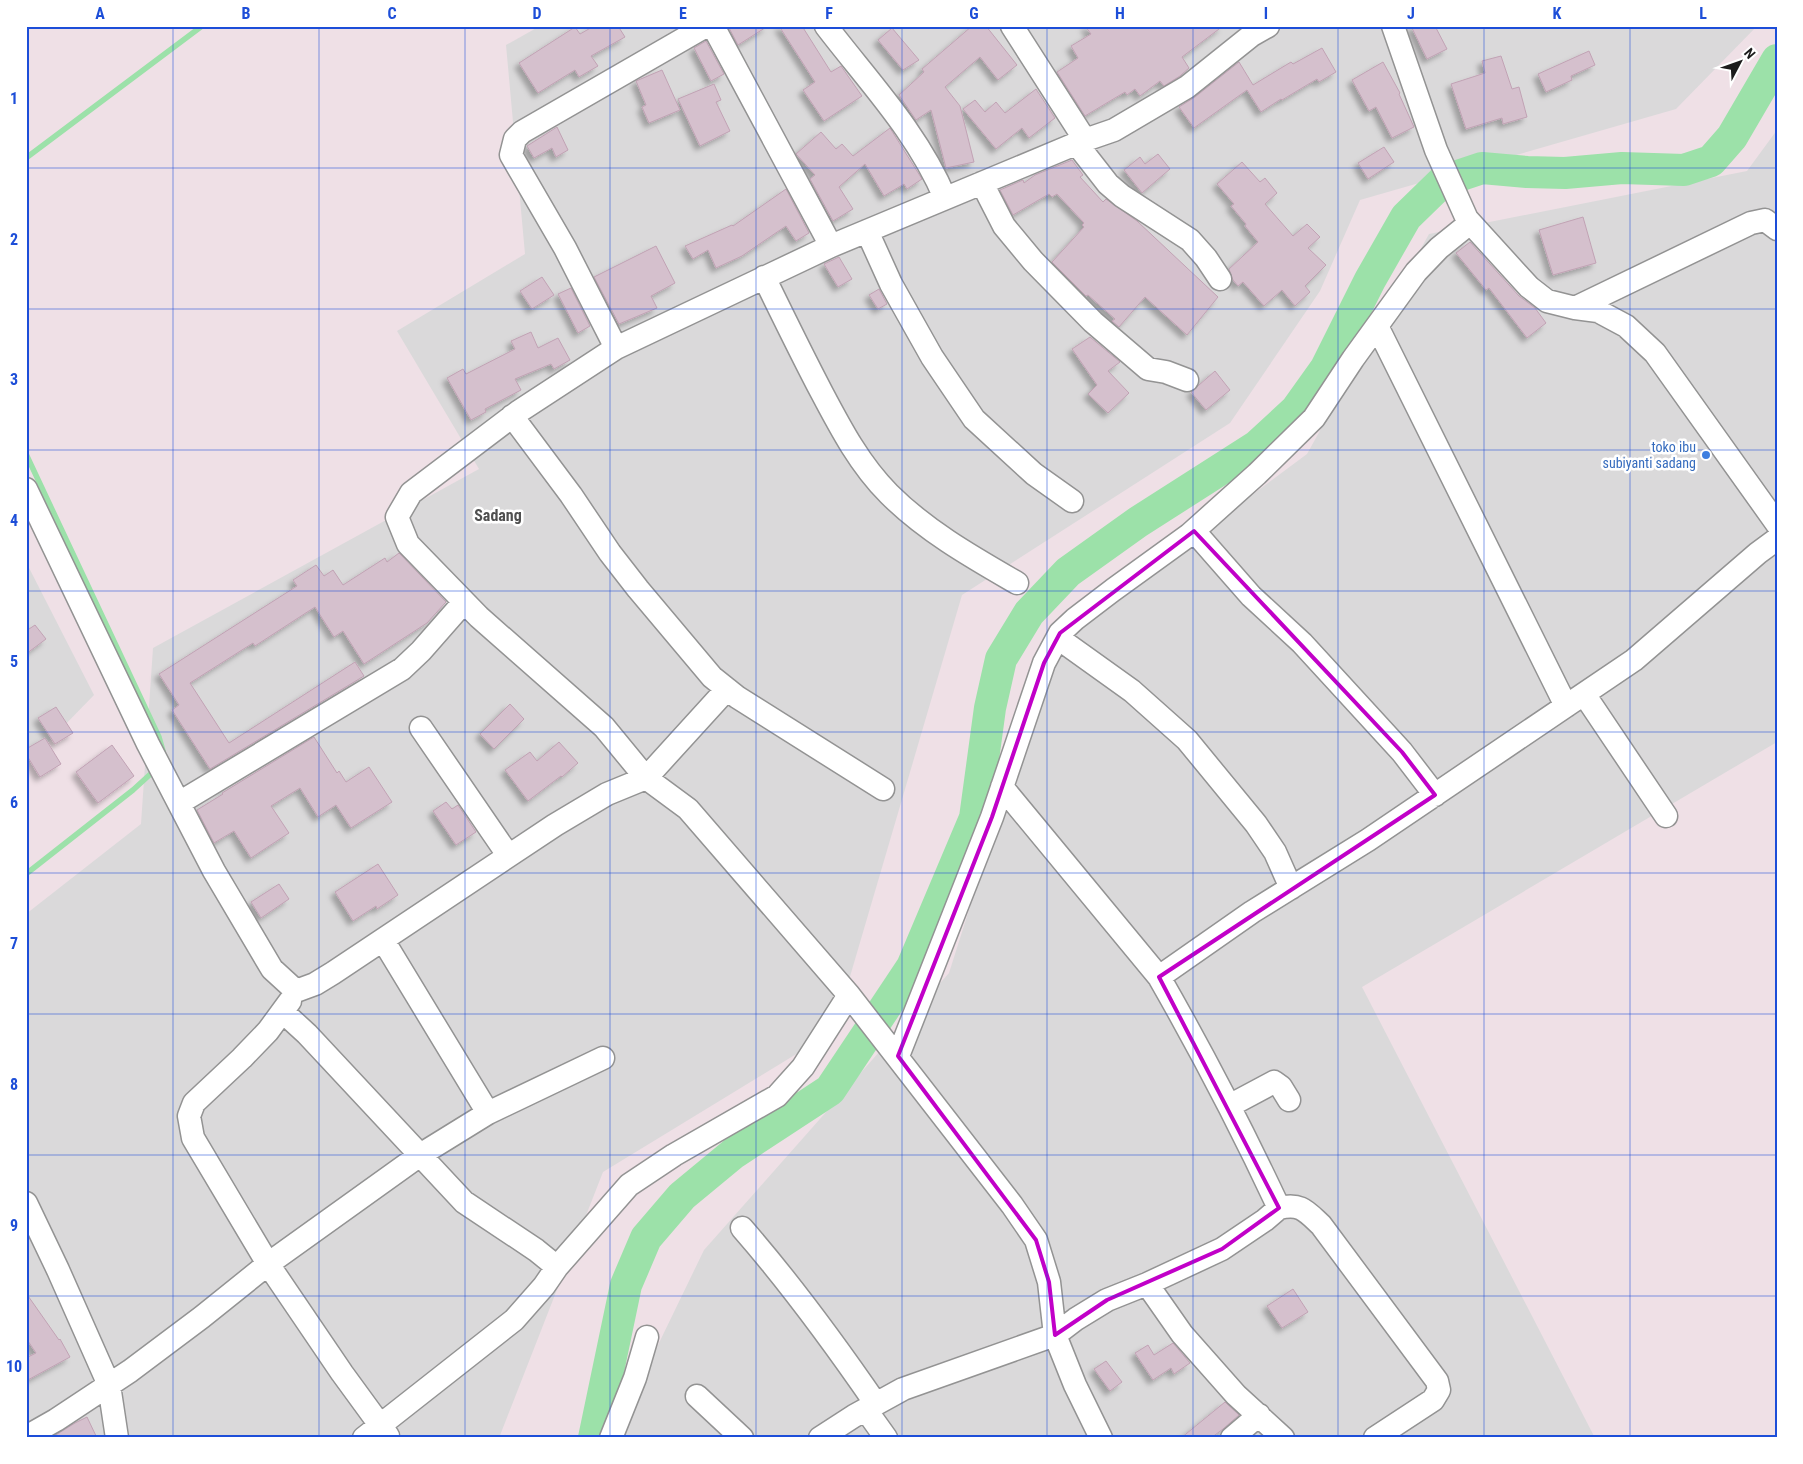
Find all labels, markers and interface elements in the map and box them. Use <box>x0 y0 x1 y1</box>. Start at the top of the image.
text: A <box>95 4 105 23</box>
text: B <box>242 4 251 23</box>
text: C <box>387 4 397 23</box>
text: D <box>532 4 542 23</box>
text: E <box>679 4 687 23</box>
text: F <box>825 4 833 23</box>
text: G <box>969 4 979 23</box>
text: H <box>1115 4 1125 23</box>
text: I <box>1264 4 1268 23</box>
text: J <box>1407 4 1415 23</box>
text: K <box>1553 4 1562 23</box>
text: L <box>1699 4 1707 23</box>
north arrow <box>1716 38 1766 88</box>
text: N <box>1741 45 1759 62</box>
text: 1 <box>10 89 18 108</box>
text: 2 <box>10 230 18 249</box>
text: 3 <box>10 370 18 389</box>
place label: toko ibu subiyanti sadang <box>1603 439 1696 471</box>
marker: toko ibu subiyanti sadang <box>1700 449 1712 461</box>
district label: Sadang <box>474 506 522 525</box>
text: 4 <box>10 511 18 530</box>
text: 5 <box>10 652 18 671</box>
text: 6 <box>10 793 18 812</box>
text: 7 <box>10 934 18 953</box>
text: 8 <box>10 1075 18 1094</box>
text: 9 <box>10 1216 18 1235</box>
text: 10 <box>6 1357 22 1376</box>

